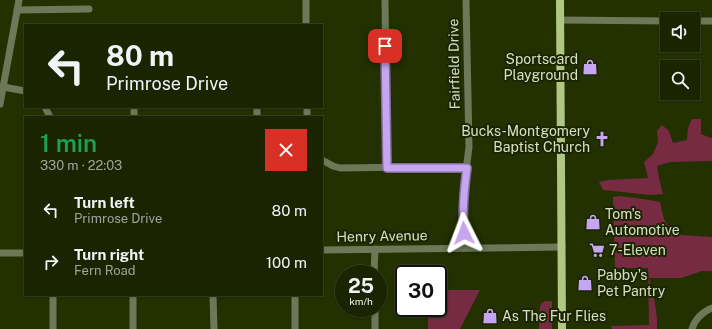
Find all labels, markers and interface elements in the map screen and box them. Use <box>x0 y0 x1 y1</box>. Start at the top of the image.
map controls <box>660 12 700 100</box>
button: sound <box>660 12 700 52</box>
street label: Fairfield Drive <box>445 18 463 110</box>
pin <box>368 29 402 63</box>
icon: arrive <box>374 35 396 57</box>
text: 80 m <box>106 39 174 72</box>
icon: left <box>40 40 92 92</box>
place label: Sportscard Playground <box>504 51 578 83</box>
shop icon: Sportscard Playground <box>581 58 599 76</box>
button: search <box>660 60 700 100</box>
text: Primrose Drive <box>106 73 228 94</box>
place label: Bucks-Montgomery Baptist Church <box>461 123 591 155</box>
text: 1 min <box>40 129 97 157</box>
button: close <box>265 129 307 171</box>
church icon: Bucks-Montgomery Baptist Church <box>593 130 611 148</box>
text: 330 m · 22:03 <box>40 158 122 173</box>
text: Turn left <box>74 194 135 211</box>
icon: left <box>40 199 62 221</box>
text: 80 m <box>272 202 307 219</box>
place label: Tom's Automotive <box>605 206 680 238</box>
text: Primrose Drive <box>74 211 162 226</box>
position arrow <box>443 212 485 254</box>
shop icon: Tom's Automotive <box>584 213 602 231</box>
street label: Henry Avenue <box>336 227 428 245</box>
supermarket icon: 7-Eleven <box>588 241 606 259</box>
place label: 7-Eleven <box>609 242 666 258</box>
text: Turn right <box>74 246 144 263</box>
icon: right <box>40 251 62 273</box>
text: 100 m <box>266 254 307 271</box>
text: Fern Road <box>74 263 135 278</box>
speed limit sign: 30 <box>395 265 447 317</box>
place label: Pabby's Pet Pantry <box>597 267 666 299</box>
text: 25 <box>348 274 374 298</box>
shop icon: Pabby's Pet Pantry <box>576 274 594 292</box>
text: km/h <box>349 295 373 307</box>
shop icon: As The Fur Flies <box>481 307 499 325</box>
place label: As The Fur Flies <box>502 308 606 324</box>

